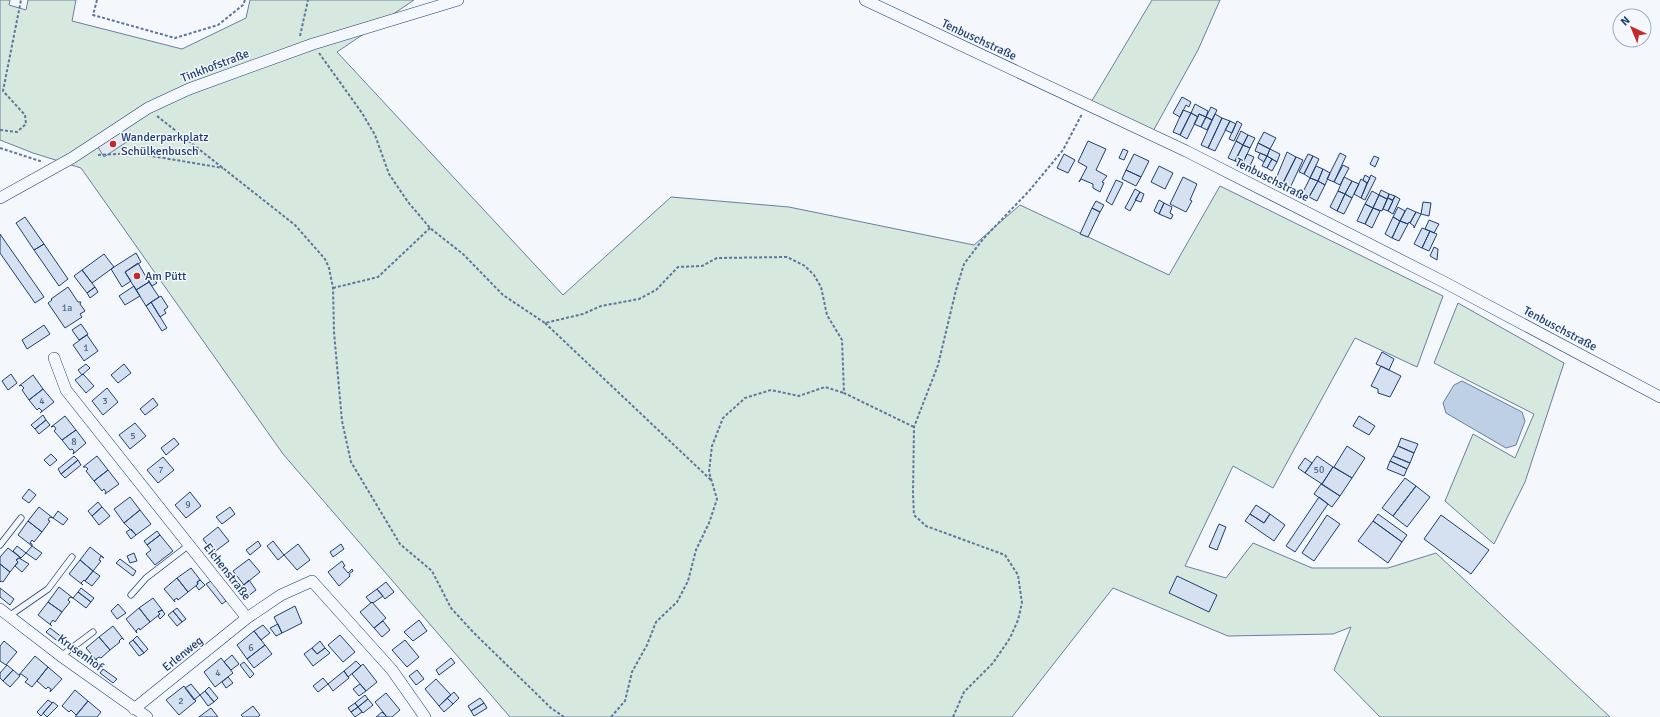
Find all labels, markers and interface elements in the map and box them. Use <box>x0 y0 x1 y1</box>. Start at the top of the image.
north arrow <box>1612 8 1652 48</box>
text: N <box>1618 14 1633 29</box>
street label: Tenbuschstraße <box>939 16 1019 64</box>
street label: Tinkhofstraße <box>179 46 251 86</box>
place label: Wanderparkplatz Schülkenbusch <box>121 130 209 159</box>
marker: Wanderparkplatz Schülkenbusch <box>108 139 118 149</box>
street label: Tenbuschstraße <box>1232 155 1312 205</box>
place label: Am Pütt <box>145 269 186 284</box>
marker: Am Pütt <box>132 271 142 281</box>
house number: 1a <box>62 302 72 314</box>
street label: Tenbuschstraße <box>1521 303 1599 355</box>
house number: 1 <box>83 342 89 354</box>
house number: 4 <box>39 395 45 407</box>
house number: 3 <box>102 395 108 407</box>
house number: 5 <box>130 430 136 442</box>
house number: 8 <box>71 436 77 448</box>
house number: 7 <box>158 464 164 476</box>
house number: 50 <box>1314 464 1324 476</box>
house number: 9 <box>185 499 191 511</box>
street label: Eichenstraße <box>200 541 254 603</box>
street label: Krusenhof <box>54 631 106 675</box>
street label: Erlenweg <box>160 633 206 675</box>
house number: 6 <box>248 642 254 654</box>
house number: 4 <box>215 667 221 679</box>
house number: 2 <box>178 695 184 707</box>

